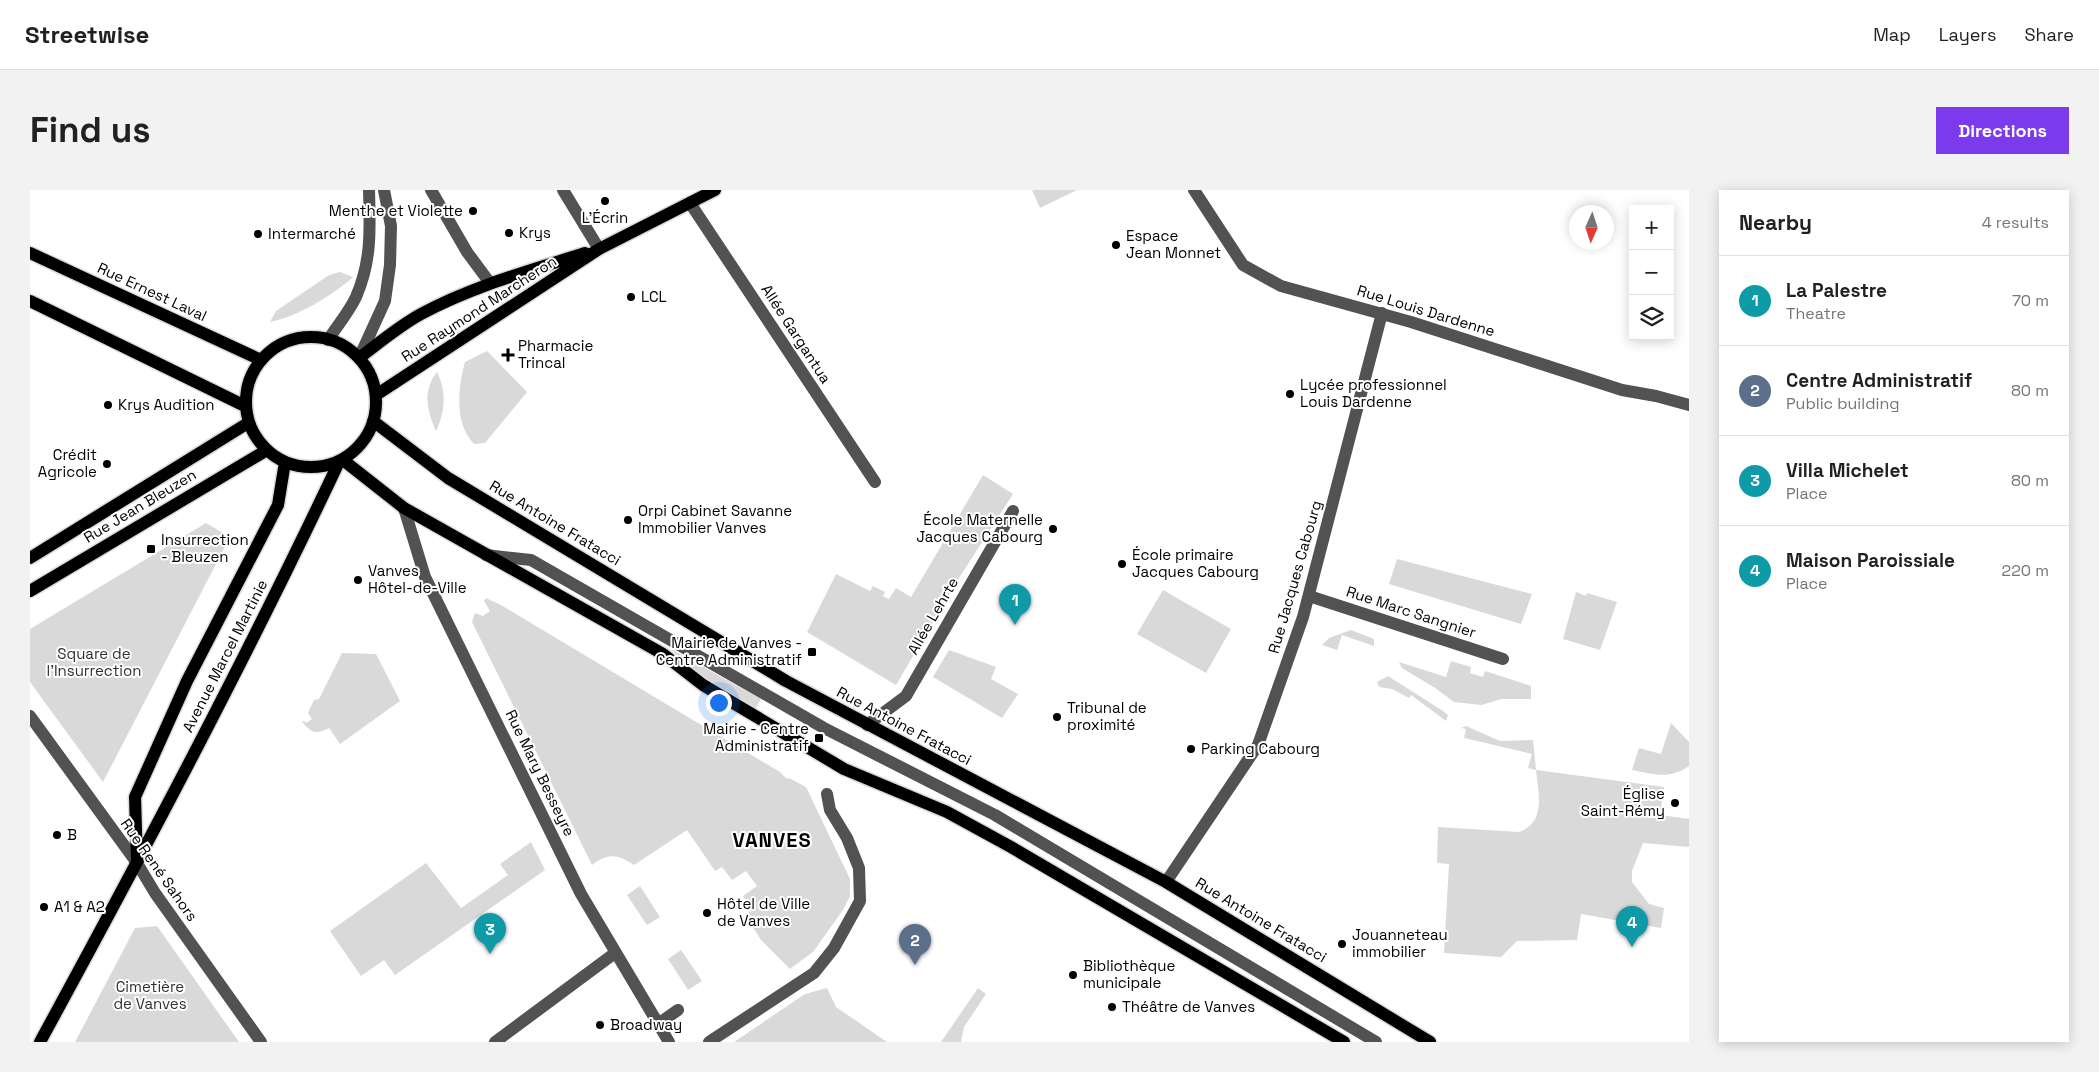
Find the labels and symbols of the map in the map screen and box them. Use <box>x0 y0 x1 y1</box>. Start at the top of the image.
marker: L'Écrin <box>599 195 611 207</box>
place label: Menthe et Violette <box>329 201 463 220</box>
marker: Menthe et Violette <box>467 205 479 217</box>
north arrow <box>1569 205 1614 250</box>
place label: L'Écrin <box>582 208 628 227</box>
place label: Krys <box>519 223 551 242</box>
place label: Intermarché <box>268 224 356 243</box>
place label: Espace Jean Monnet <box>1126 226 1221 262</box>
marker: Krys <box>503 227 515 239</box>
marker: Intermarché <box>252 228 264 240</box>
marker: Espace Jean Monnet <box>1110 239 1122 251</box>
street label: Rue Raymond Marcheron <box>398 251 560 366</box>
street label: Rue Ernest Laval <box>94 258 210 325</box>
street label: Allée Gargantua <box>757 281 836 387</box>
street label: Rue Louis Dardenne <box>1355 281 1497 341</box>
place label: LCL <box>641 287 667 306</box>
marker: LCL <box>625 291 637 303</box>
place label: Pharmacie Trincal <box>518 336 593 372</box>
marker: Pharmacie Trincal <box>502 349 514 361</box>
place label: Lycée professionnel Louis Dardenne <box>1300 375 1447 411</box>
marker: Lycée professionnel Louis Dardenne <box>1284 388 1296 400</box>
place label: Krys Audition <box>118 395 215 414</box>
marker: Krys Audition <box>102 399 114 411</box>
place label: Crédit Agricole <box>38 445 97 481</box>
marker: Crédit Agricole <box>101 458 113 470</box>
street label: Rue Jean Bleuzen <box>80 465 199 547</box>
street label: Rue Antoine Fratacci <box>486 476 624 569</box>
street label: Rue Jacques Cabourg <box>1264 498 1325 656</box>
place label: Orpi Cabinet Savanne Immobilier Vanves <box>638 501 792 537</box>
place label: École Maternelle Jacques Cabourg <box>916 510 1043 546</box>
marker: Orpi Cabinet Savanne Immobilier Vanves <box>622 514 634 526</box>
marker: École Maternelle Jacques Cabourg <box>1047 523 1059 535</box>
place label: Insurrection - Bleuzen <box>161 530 249 566</box>
marker: Insurrection - Bleuzen <box>145 543 157 555</box>
place label: École primaire Jacques Cabourg <box>1132 545 1259 581</box>
marker: École primaire Jacques Cabourg <box>1116 558 1128 570</box>
place label: Vanves Hôtel-de-Ville <box>368 561 467 597</box>
marker: Vanves Hôtel-de-Ville <box>352 574 364 586</box>
street label: Allée Lehrte <box>903 574 962 658</box>
street label: Avenue Marcel Martinie <box>178 576 271 735</box>
street label: Rue Marc Sangnier <box>1344 582 1479 642</box>
pin: 1 <box>999 584 1031 625</box>
place label: Mairie de Vanves - Centre Administratif <box>656 633 802 669</box>
park label: Square de l'Insurrection <box>46 644 142 680</box>
marker: Mairie de Vanves - Centre Administratif <box>806 646 818 658</box>
street label: Rue Antoine Fratacci <box>834 682 975 769</box>
your location <box>706 690 732 716</box>
place label: Tribunal de proximité <box>1067 698 1147 734</box>
street label: Rue Mary Besseyre <box>502 706 579 839</box>
marker: Tribunal de proximité <box>1051 711 1063 723</box>
place label: Mairie - Centre Administratif <box>703 719 809 755</box>
marker: Mairie - Centre Administratif <box>813 732 825 744</box>
place label: Parking Cabourg <box>1201 739 1320 758</box>
marker: Parking Cabourg <box>1185 743 1197 755</box>
place label: Église Saint-Rémy <box>1581 784 1665 820</box>
marker: Église Saint-Rémy <box>1669 797 1681 809</box>
street label: Rue René Sahors <box>117 815 202 925</box>
place label: B <box>67 825 77 844</box>
district label: VANVES <box>732 827 812 853</box>
marker: B <box>51 829 63 841</box>
street label: Rue Antoine Fratacci <box>1192 873 1330 966</box>
place label: Hôtel de Ville de Vanves <box>717 894 810 930</box>
place label: A1 & A2 <box>54 897 105 916</box>
marker: A1 & A2 <box>38 901 50 913</box>
pin: 4 <box>1616 906 1648 947</box>
marker: Hôtel de Ville de Vanves <box>701 907 713 919</box>
pin: 3 <box>474 913 506 954</box>
pin: 2 <box>899 924 931 965</box>
place label: Jouanneteau immobilier <box>1352 925 1448 961</box>
marker: Jouanneteau immobilier <box>1336 938 1348 950</box>
place label: Bibliothèque municipale <box>1083 956 1175 992</box>
marker: Bibliothèque municipale <box>1067 969 1079 981</box>
park label: Cimetière de Vanves <box>113 977 187 1013</box>
place label: Théâtre de Vanves <box>1122 997 1255 1016</box>
marker: Théâtre de Vanves <box>1106 1001 1118 1013</box>
place label: Broadway <box>610 1015 682 1034</box>
marker: Broadway <box>594 1019 606 1031</box>

